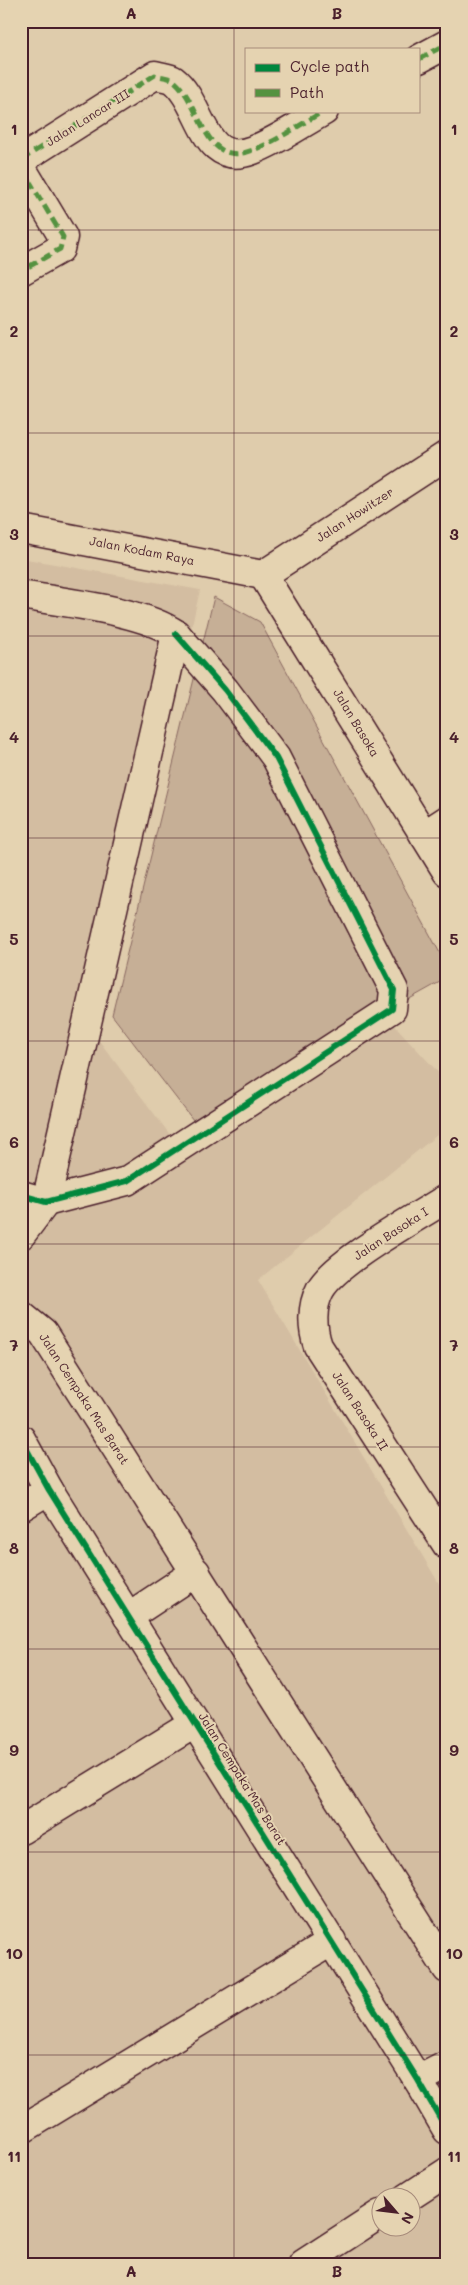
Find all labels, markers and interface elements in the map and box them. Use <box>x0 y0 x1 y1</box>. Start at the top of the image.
text: A <box>125 2 137 23</box>
text: B <box>332 2 342 23</box>
legend <box>245 48 420 112</box>
text: Cycle path <box>290 56 369 76</box>
text: Path <box>290 82 324 102</box>
street label: Jalan Lancar III <box>43 85 132 149</box>
text: 1 <box>10 118 18 139</box>
text: 1 <box>450 118 458 139</box>
text: 2 <box>10 320 19 341</box>
text: 2 <box>450 320 459 341</box>
street label: Jalan Howitzer <box>313 483 396 545</box>
text: 3 <box>9 523 19 544</box>
text: 3 <box>449 523 459 544</box>
street label: Jalan Kodam Raya <box>88 532 196 568</box>
street label: Jalan Basoka <box>330 685 383 760</box>
text: 4 <box>9 726 19 747</box>
text: 4 <box>449 726 459 747</box>
text: 5 <box>9 928 19 949</box>
text: 5 <box>449 928 459 949</box>
text: 6 <box>9 1131 19 1152</box>
text: 6 <box>449 1131 459 1152</box>
street label: Jalan Basoka I <box>350 1203 431 1263</box>
street label: Jalan Cempaka Mas Barat <box>36 1330 133 1467</box>
text: 7 <box>10 1334 19 1355</box>
text: 7 <box>450 1334 459 1355</box>
street label: Jalan Basoka II <box>329 1368 392 1453</box>
text: 8 <box>9 1537 19 1558</box>
text: 8 <box>449 1537 459 1558</box>
street label: Jalan Cempaka Mas Barat <box>195 1709 290 1848</box>
text: 9 <box>9 1739 19 1760</box>
text: 9 <box>449 1739 459 1760</box>
text: 10 <box>5 1942 23 1963</box>
text: 10 <box>445 1942 463 1963</box>
text: 11 <box>7 2145 21 2166</box>
text: 11 <box>447 2145 461 2166</box>
north arrow <box>370 2188 420 2238</box>
text: N <box>397 2209 419 2227</box>
text: A <box>125 2260 137 2281</box>
text: B <box>332 2260 342 2281</box>

